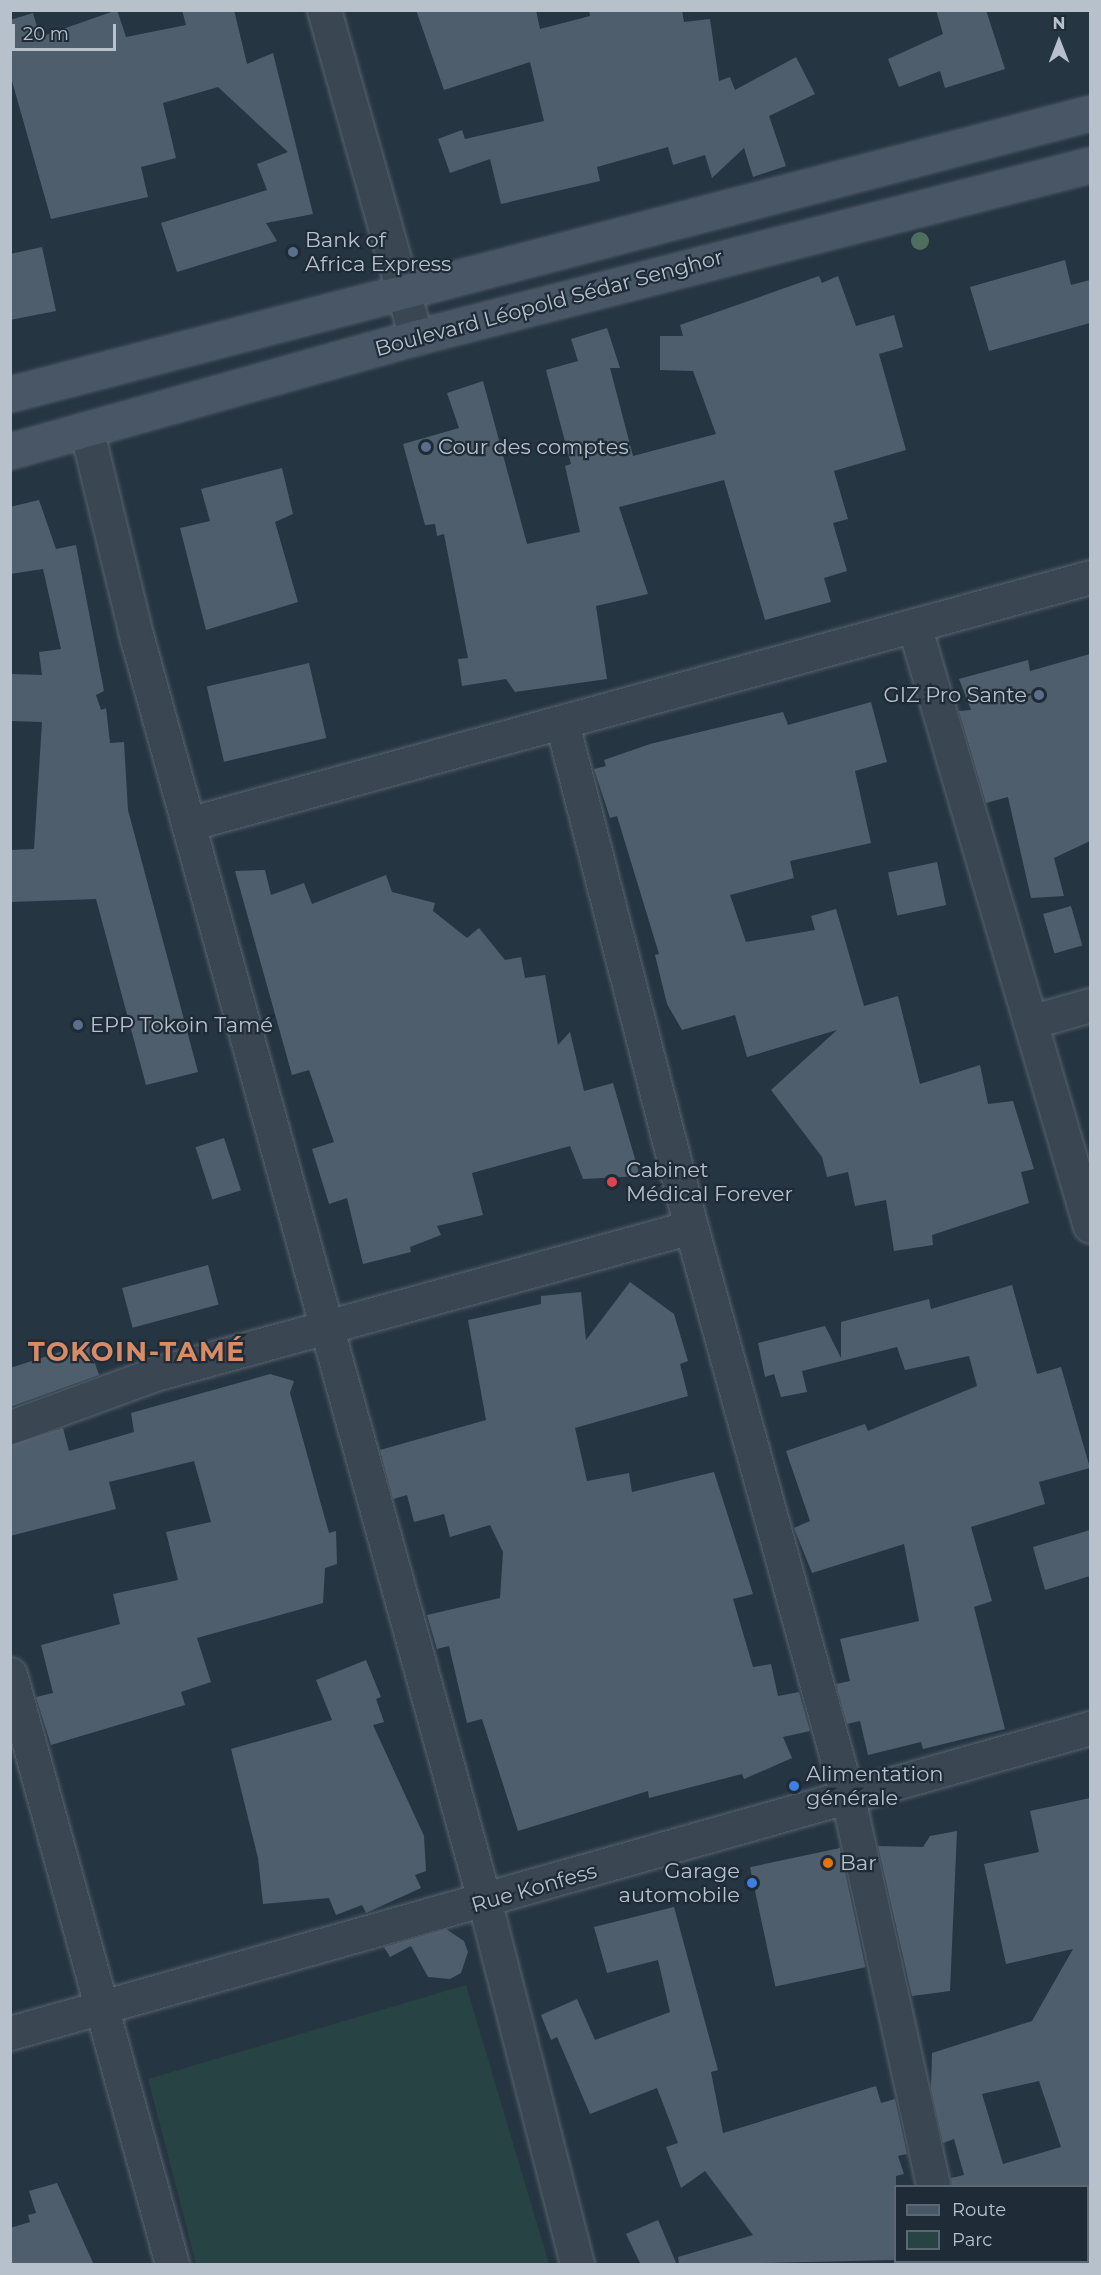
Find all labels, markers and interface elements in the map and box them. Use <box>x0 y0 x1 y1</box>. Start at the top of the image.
scale bar <box>15 12 118 50</box>
north arrow <box>1029 12 1089 72</box>
text: N <box>1053 14 1065 33</box>
text: 20 m <box>23 23 69 45</box>
place label: Bank of Africa Express <box>305 227 451 277</box>
street label: Boulevard Léopold Sédar Senghor <box>372 244 726 362</box>
marker: Bank of Africa Express <box>286 245 300 259</box>
place label: Cour des comptes <box>438 434 629 460</box>
marker: Cour des comptes <box>419 440 433 454</box>
place label: GIZ Pro Sante <box>884 682 1027 708</box>
marker: GIZ Pro Sante <box>1032 688 1046 702</box>
place label: EPP Tokoin Tamé <box>90 1012 273 1038</box>
marker: EPP Tokoin Tamé <box>71 1018 85 1032</box>
place label: Cabinet Médical Forever <box>626 1157 793 1207</box>
marker: Cabinet Médical Forever <box>603 1173 621 1191</box>
district label: TOKOIN-TAMÉ <box>28 1336 246 1368</box>
place label: Alimentation générale <box>806 1761 944 1811</box>
marker: Alimentation générale <box>787 1779 801 1793</box>
place label: Bar <box>840 1850 877 1876</box>
marker: Bar <box>821 1856 835 1870</box>
street label: Rue Konfess <box>468 1858 600 1918</box>
place label: Garage automobile <box>619 1858 740 1908</box>
marker: Garage automobile <box>745 1876 759 1890</box>
legend <box>894 2185 1089 2263</box>
text: Route <box>952 2199 1006 2221</box>
text: Parc <box>952 2229 992 2251</box>

